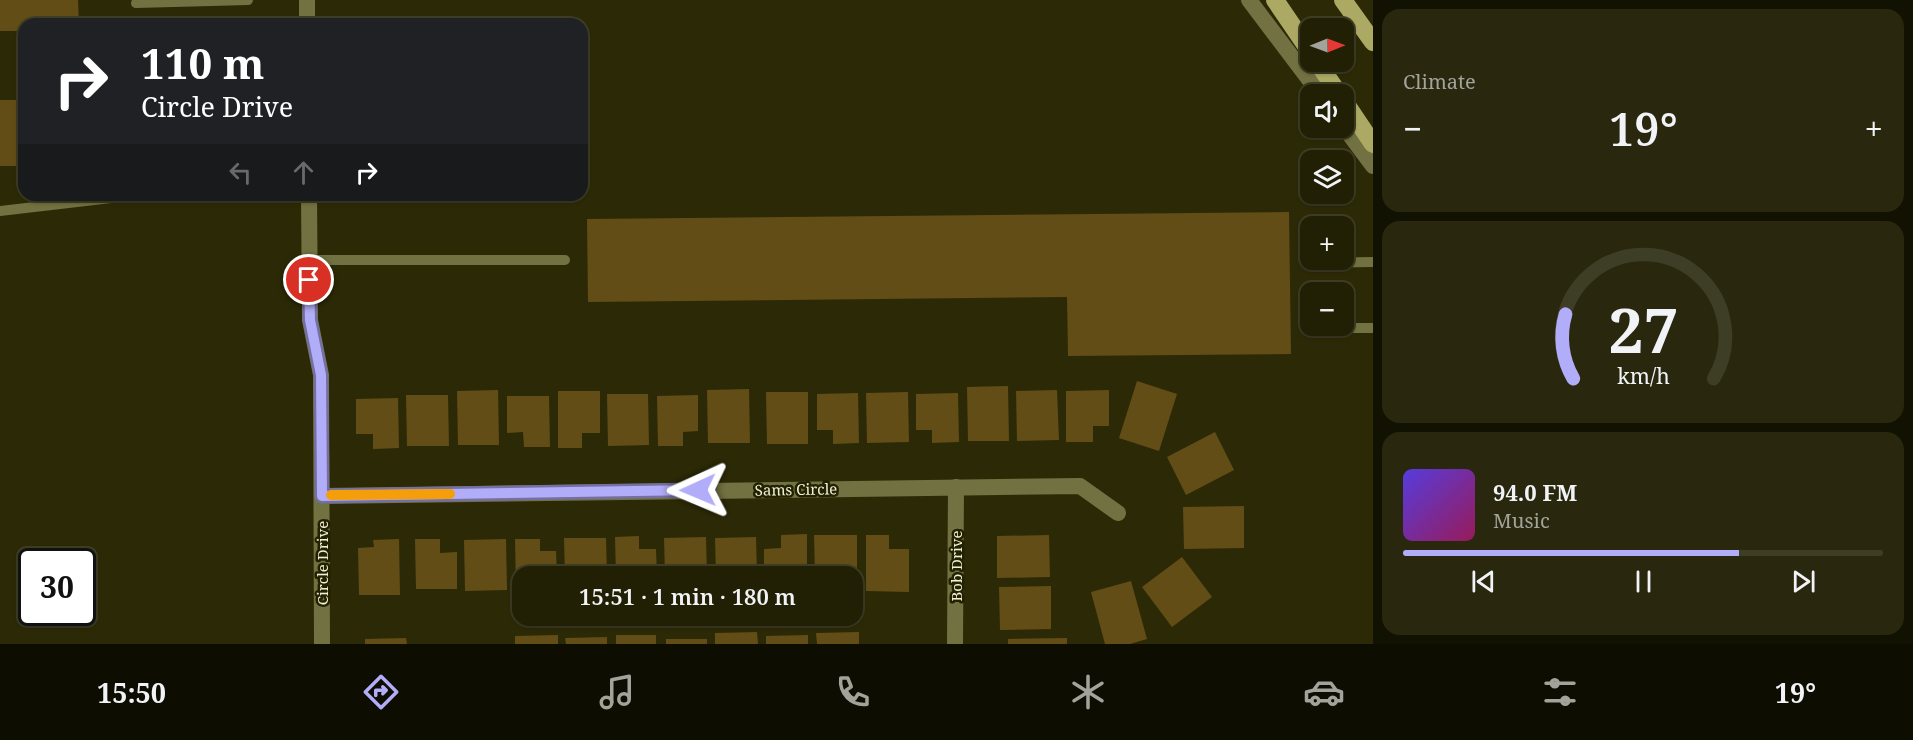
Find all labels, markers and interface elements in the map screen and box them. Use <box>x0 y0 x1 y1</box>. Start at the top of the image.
north arrow <box>1300 18 1354 72</box>
map controls <box>1300 18 1354 336</box>
text: 110 m <box>141 34 265 91</box>
icon: right <box>42 42 120 120</box>
text: Climate <box>1403 68 1476 95</box>
button: sound <box>1300 84 1354 138</box>
text: Circle Drive <box>141 88 293 125</box>
text: 19° <box>1609 98 1678 159</box>
text: − <box>1403 106 1422 151</box>
text: + <box>1865 106 1883 151</box>
button: layers <box>1300 150 1354 204</box>
icon: left <box>224 156 257 189</box>
icon: ahead <box>287 156 320 189</box>
icon: right <box>350 156 383 189</box>
button: + <box>1300 216 1354 270</box>
pin <box>283 254 334 305</box>
icon: arrive <box>292 263 325 296</box>
button: − <box>1300 282 1354 336</box>
text: 27 <box>1608 286 1678 371</box>
text: km/h <box>1617 361 1670 390</box>
position arrow <box>666 458 730 522</box>
text: 94.0 FM <box>1493 477 1577 507</box>
street label: Sams Circle <box>755 478 837 500</box>
text: Music <box>1493 507 1550 534</box>
street label: Circle Drive <box>312 521 332 605</box>
street label: Bob Drive <box>946 530 966 602</box>
speed limit sign: 30 <box>18 548 96 626</box>
icon: previous <box>1467 565 1500 598</box>
icon: pause <box>1627 565 1660 598</box>
icon: next <box>1787 565 1820 598</box>
text: 15:51 · 1 min · 180 m <box>579 581 796 611</box>
icon: directions <box>360 671 402 713</box>
icon: music <box>596 671 638 713</box>
icon: phone <box>832 671 874 713</box>
icon: climate <box>1067 671 1109 713</box>
icon: car <box>1303 671 1345 713</box>
icon: filters <box>1539 671 1581 713</box>
text: 15:50 <box>97 674 166 711</box>
text: 19° <box>1775 674 1816 711</box>

